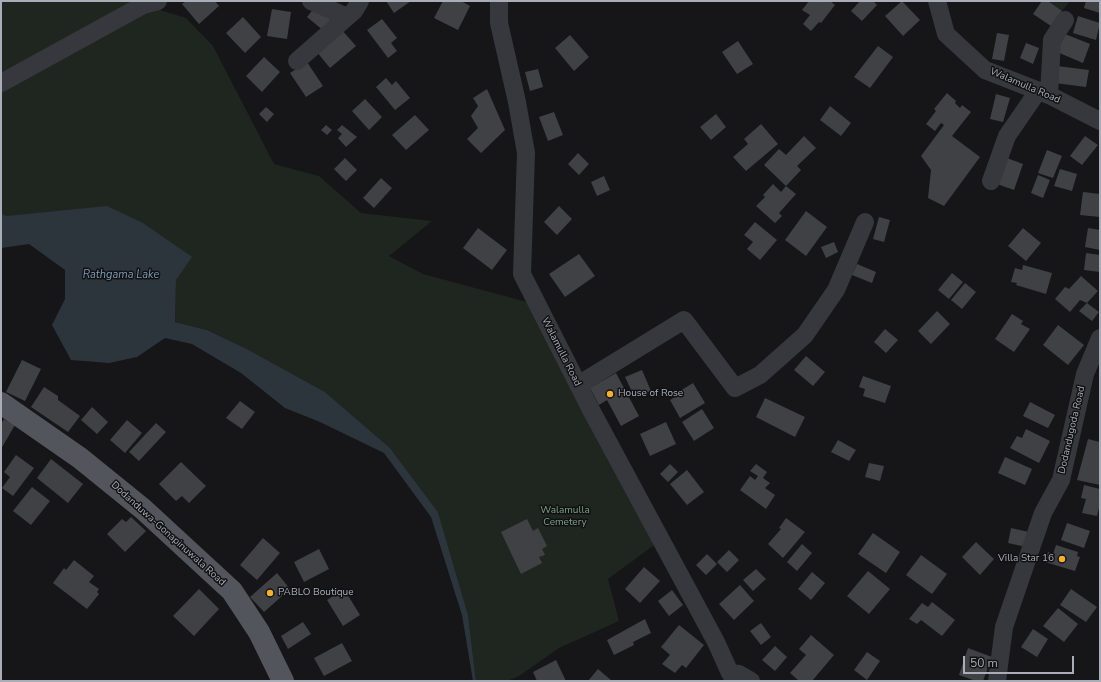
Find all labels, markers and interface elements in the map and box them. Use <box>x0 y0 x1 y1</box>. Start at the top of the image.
street label: Walamulla Road <box>988 66 1062 106</box>
water label: Rathgama Lake <box>83 268 159 282</box>
street label: Walamulla Road <box>539 316 583 388</box>
street label: Dodandugoda Road <box>1056 385 1088 475</box>
place label: House of Rose <box>618 388 683 400</box>
marker: House of Rose <box>605 389 615 399</box>
street label: Dodanduwa-Gonapinuwala Road <box>108 479 228 589</box>
park label: Walamulla Cemetery <box>540 505 590 528</box>
place label: Villa Star 16 <box>998 553 1054 565</box>
marker: Villa Star 16 <box>1057 554 1067 564</box>
place label: PABLO Boutique <box>278 587 353 599</box>
marker: PABLO Boutique <box>265 588 275 598</box>
scale bar <box>965 648 1076 674</box>
text: 50 m <box>970 655 998 671</box>

